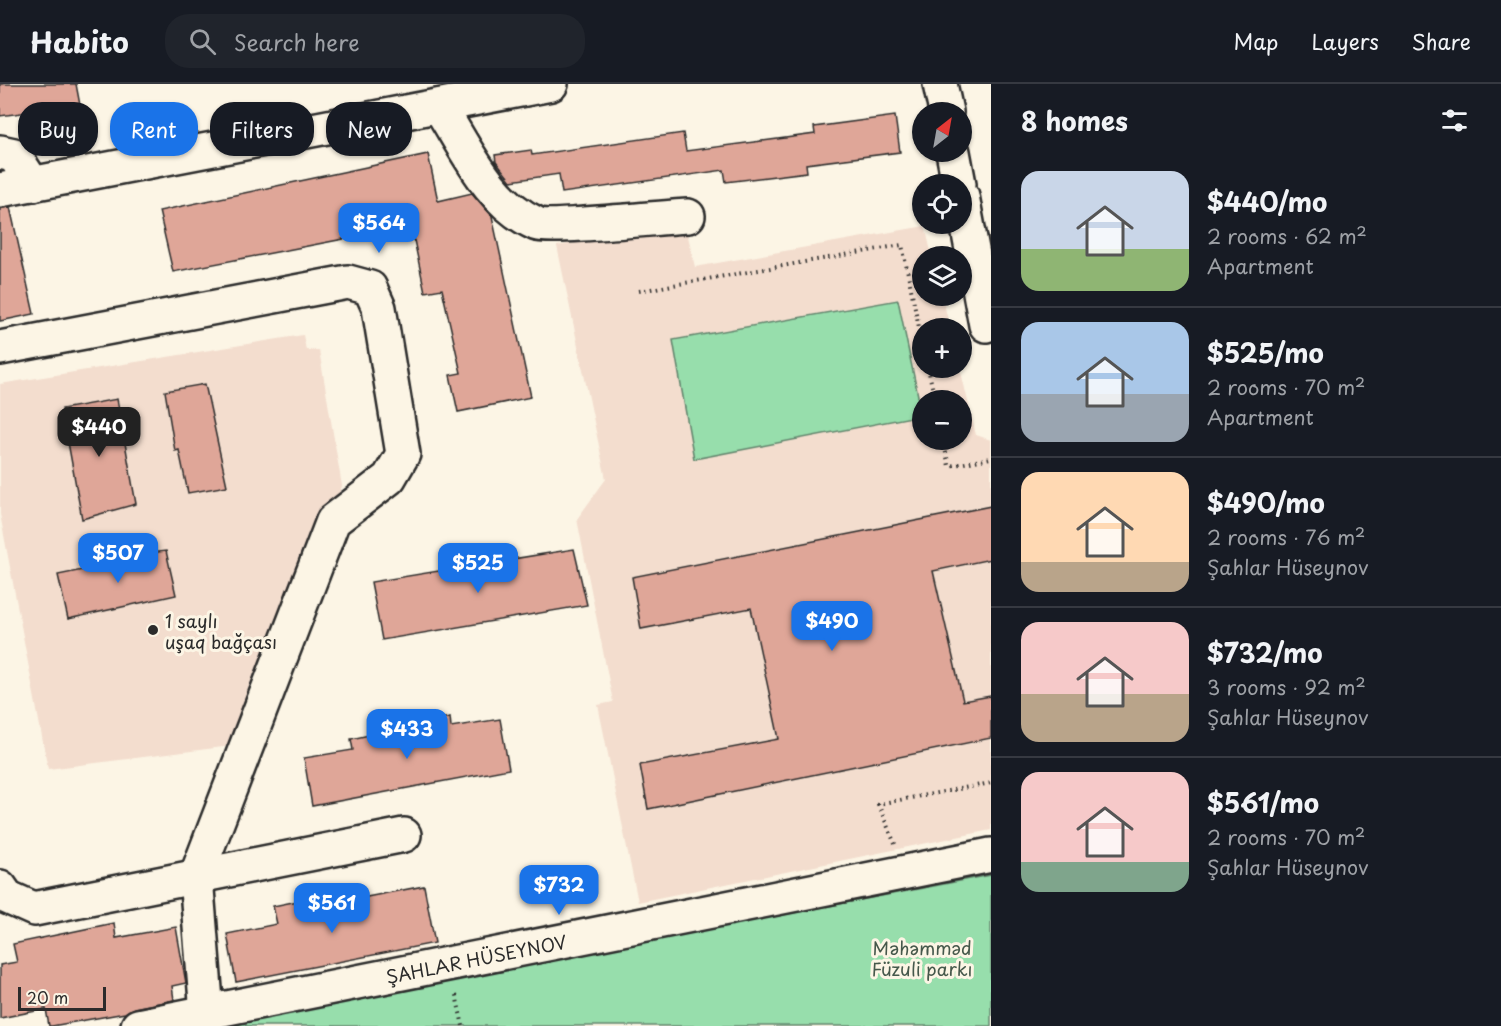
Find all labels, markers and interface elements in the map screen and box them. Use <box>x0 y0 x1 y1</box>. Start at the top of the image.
search box <box>165 14 585 68</box>
text: Habito <box>30 20 129 63</box>
icon: search <box>186 25 219 58</box>
text: Search here <box>234 25 360 58</box>
text: Map <box>1234 25 1278 57</box>
text: Layers <box>1311 25 1379 57</box>
text: Share <box>1412 25 1471 57</box>
text: 8 homes <box>1021 101 1128 140</box>
chip: Buy <box>18 102 98 156</box>
chip: Rent <box>110 102 198 156</box>
chip: Filters <box>210 102 314 156</box>
chip: New <box>326 102 412 156</box>
north arrow <box>912 102 972 162</box>
map controls <box>912 102 972 450</box>
icon: filters <box>1438 104 1471 137</box>
button: locate <box>912 174 972 234</box>
text: $440/mo <box>1207 182 1327 221</box>
icon: home <box>1069 195 1141 267</box>
pin: $564 <box>343 203 415 254</box>
text: $564 <box>352 207 406 237</box>
text: 2 rooms · 62 m² <box>1207 221 1367 251</box>
button: layers <box>912 246 972 306</box>
text: Apartment <box>1207 251 1314 281</box>
button: + <box>912 318 972 378</box>
text: $525/mo <box>1207 333 1324 372</box>
icon: home <box>1069 346 1141 418</box>
text: 2 rooms · 70 m² <box>1207 372 1365 402</box>
button: − <box>912 390 972 450</box>
text: Apartment <box>1207 402 1314 432</box>
pin: $440 <box>63 407 135 458</box>
text: $440 <box>71 411 127 441</box>
text: $490/mo <box>1207 483 1325 522</box>
icon: home <box>1069 496 1141 568</box>
text: 2 rooms · 76 m² <box>1207 522 1365 552</box>
pin: $507 <box>82 533 154 584</box>
text: $507 <box>92 537 144 567</box>
pin: $525 <box>442 543 514 594</box>
text: $525 <box>452 547 504 577</box>
text: Şahlar Hüseynov <box>1207 552 1368 582</box>
pin: $490 <box>796 601 868 652</box>
text: $490 <box>805 605 859 635</box>
place label: 1 saylı uşaq bağçası <box>165 607 277 655</box>
marker: 1 saylı uşaq bağçası <box>146 623 160 637</box>
text: $732/mo <box>1207 633 1323 672</box>
icon: home <box>1069 646 1141 718</box>
text: 3 rooms · 92 m² <box>1207 672 1366 702</box>
text: Şahlar Hüseynov <box>1207 702 1368 732</box>
pin: $433 <box>371 709 443 760</box>
text: $433 <box>381 713 433 743</box>
text: $561/mo <box>1207 783 1319 822</box>
icon: home <box>1069 796 1141 868</box>
text: 2 rooms · 70 m² <box>1207 822 1365 852</box>
text: Şahlar Hüseynov <box>1207 852 1368 882</box>
pin: $732 <box>523 865 595 916</box>
text: $732 <box>534 869 584 899</box>
pin: $561 <box>296 883 368 934</box>
text: $561 <box>308 887 356 917</box>
street label: ŞAHLAR HÜSEYNOV <box>383 927 570 990</box>
park label: Məhəmməd Füzuli parkı <box>872 934 972 982</box>
scale bar <box>18 984 106 1012</box>
text: 20 m <box>27 985 68 1009</box>

